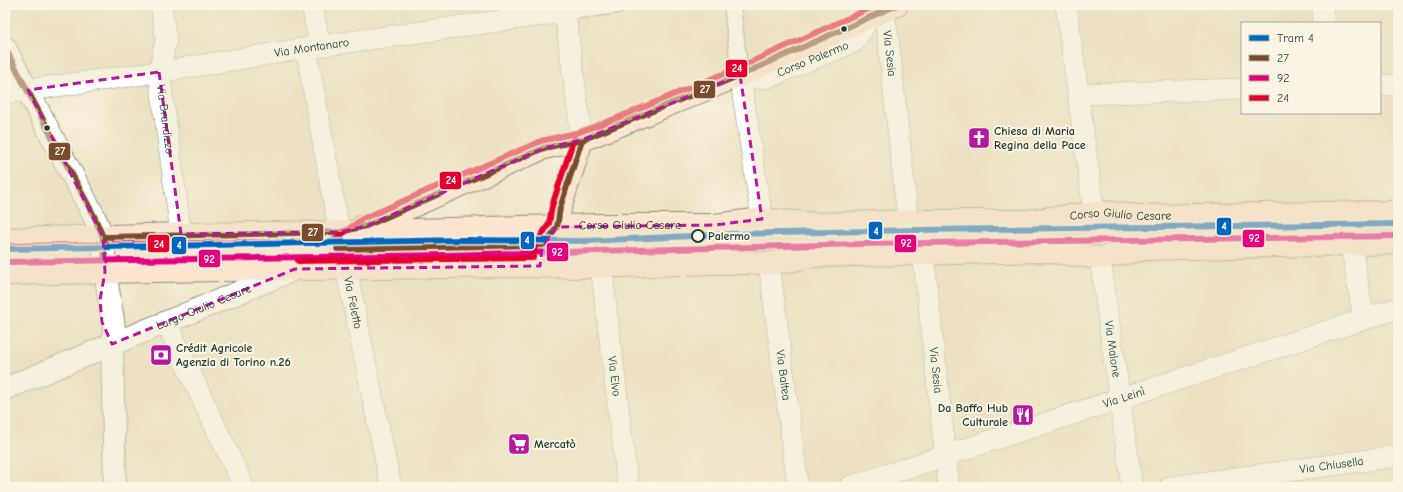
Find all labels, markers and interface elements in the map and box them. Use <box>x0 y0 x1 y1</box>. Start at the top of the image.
legend <box>1241 22 1381 114</box>
unlabelled marker <box>839 24 849 34</box>
street label: Via Sesia <box>880 30 899 77</box>
text: Tram 4 <box>1277 31 1314 45</box>
street label: Via Montanaro <box>273 35 350 60</box>
street label: Corso Palermo <box>775 38 851 80</box>
text: 27 <box>1277 51 1289 65</box>
line badge: 24 <box>725 59 748 78</box>
text: 24 <box>732 62 742 75</box>
text: 92 <box>1277 71 1290 85</box>
line badge: 27 <box>693 80 716 99</box>
text: 27 <box>700 83 710 96</box>
street label: Via Brandizzo <box>154 84 177 155</box>
text: 24 <box>1277 91 1289 105</box>
unlabelled marker <box>42 123 52 133</box>
place label: Chiesa di Maria Regina della Pace <box>994 124 1086 152</box>
church icon: Chiesa di Maria Regina della Pace <box>966 125 992 151</box>
line badge: 27 <box>48 142 71 161</box>
text: 27 <box>55 145 65 158</box>
line badge: 24 <box>439 171 462 190</box>
text: 24 <box>446 174 456 187</box>
street label: Corso Giulio Cesare <box>1069 205 1172 223</box>
line badge: 4 <box>1216 217 1232 236</box>
street label: Corso Giulio Cesare <box>579 218 681 233</box>
text: 4 <box>1221 220 1227 233</box>
line badge: 4 <box>868 221 883 240</box>
line badge: 27 <box>301 223 324 242</box>
text: 4 <box>873 225 879 238</box>
text: 27 <box>308 226 318 239</box>
marker: Palermo <box>691 229 705 243</box>
place label: Palermo <box>708 229 750 243</box>
line badge: 92 <box>1242 229 1265 248</box>
line badge: 4 <box>520 231 535 250</box>
text: 92 <box>1248 232 1260 245</box>
line badge: 24 <box>147 234 170 253</box>
text: 4 <box>524 234 530 247</box>
line badge: 92 <box>894 234 917 253</box>
line badge: 4 <box>171 236 187 255</box>
text: 92 <box>900 237 912 250</box>
text: 24 <box>154 238 164 251</box>
text: 4 <box>176 239 182 252</box>
line badge: 92 <box>546 242 569 262</box>
text: 92 <box>551 246 563 259</box>
line badge: 92 <box>198 249 221 268</box>
text: 92 <box>203 253 215 266</box>
street label: Via Feletto <box>341 275 365 330</box>
street label: Largo Giulio Cesare <box>154 281 253 333</box>
street label: Via Malone <box>1102 320 1124 378</box>
place label: Crédit Agricole Agenzia di Torino n.26 <box>176 341 291 369</box>
bank icon: Crédit Agricole Agenzia di Torino n.26 <box>148 342 174 368</box>
street label: Via Sesia <box>927 347 946 394</box>
street label: Via Baltea <box>773 349 794 401</box>
street label: Via Elvo <box>605 355 624 397</box>
street label: Via Leinì <box>1101 384 1147 411</box>
place label: Da Baffo Hub Culturale <box>938 401 1008 429</box>
restaurant icon: Da Baffo Hub Culturale <box>1010 402 1036 428</box>
supermarket icon: Mercatò <box>506 431 532 457</box>
place label: Mercatò <box>534 437 576 451</box>
street label: Via Chiusella <box>1299 454 1364 476</box>

